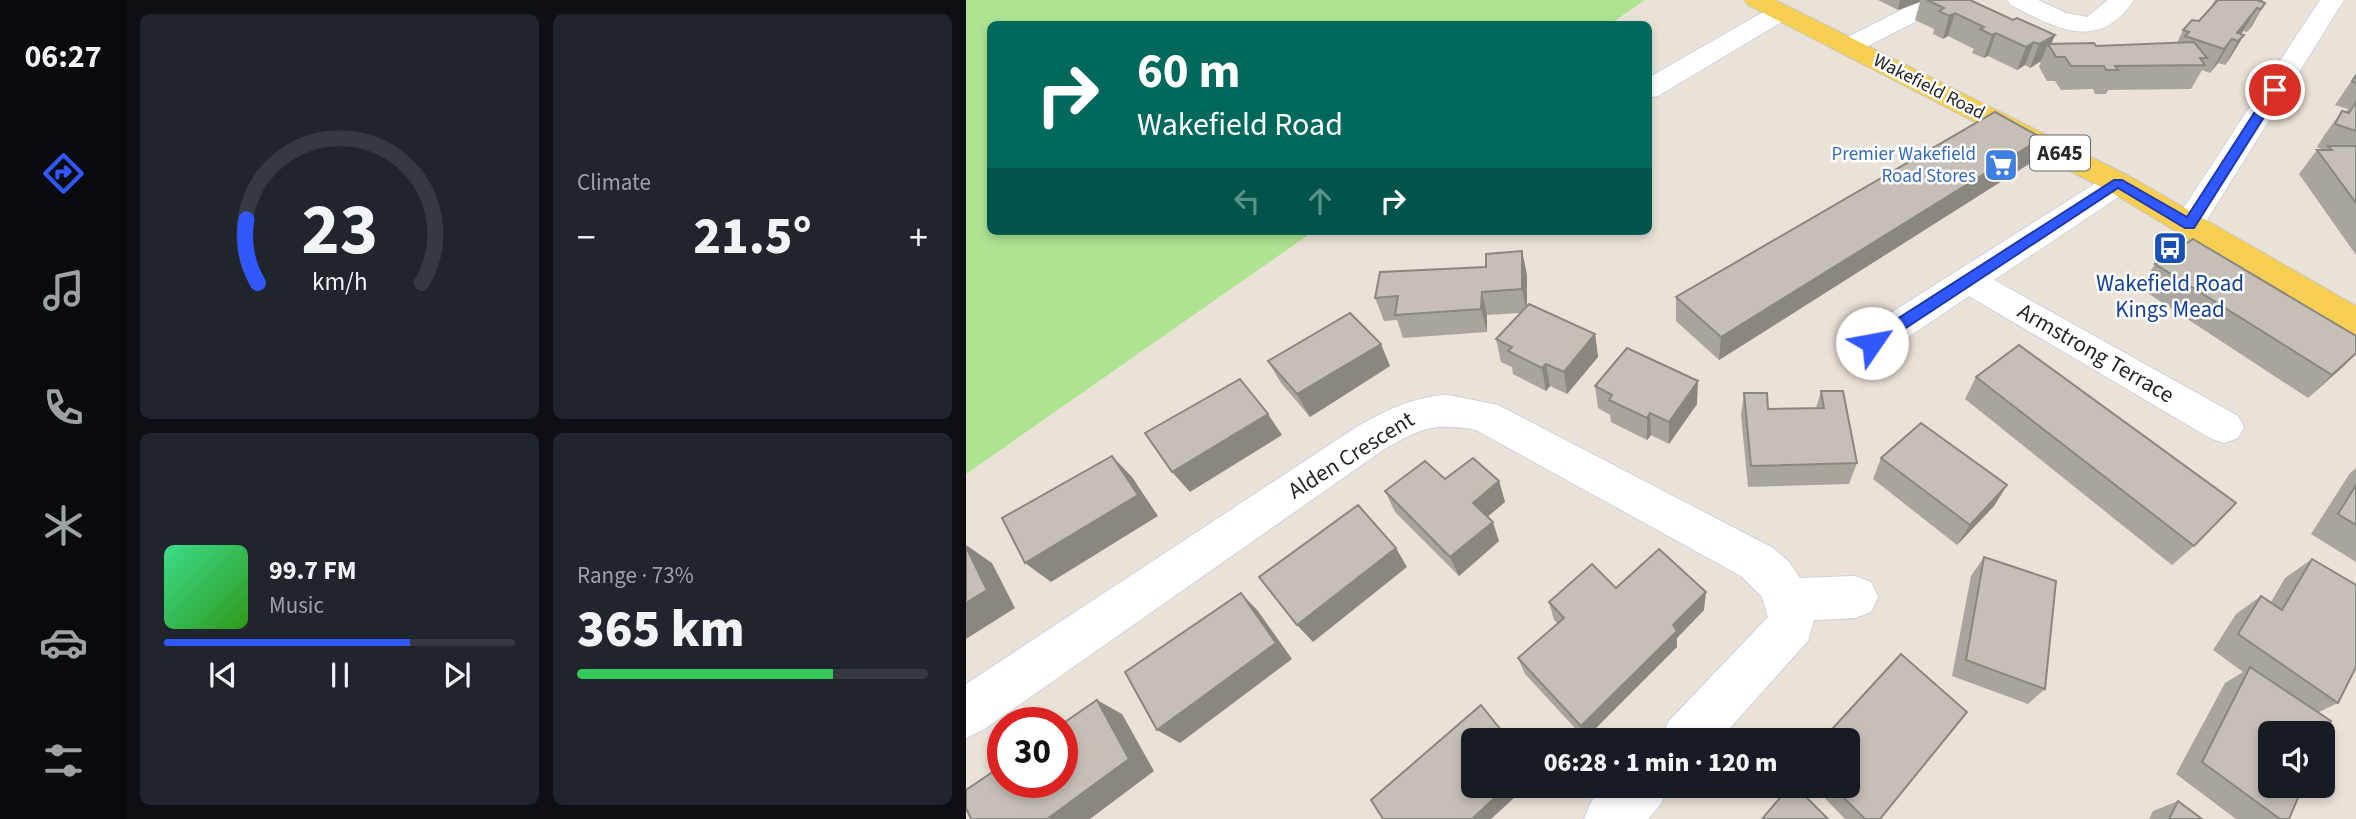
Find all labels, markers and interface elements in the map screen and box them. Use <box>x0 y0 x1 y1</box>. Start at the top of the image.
text: 06:27 <box>24 34 102 80</box>
text: 60 m <box>1137 37 1241 107</box>
street label: Wakefield Road <box>1868 47 1990 127</box>
icon: right <box>1022 49 1113 140</box>
pin <box>2245 60 2305 120</box>
icon: arrive <box>2256 71 2294 109</box>
text: Wakefield Road <box>1137 102 1343 148</box>
road number: A645 <box>2030 136 2090 170</box>
place label: Premier Wakefield Road Stores <box>1831 141 1976 190</box>
supermarket icon: Premier Wakefield Road Stores <box>1982 146 2020 184</box>
icon: directions <box>39 149 88 198</box>
text: Climate <box>577 166 651 199</box>
text: 23 <box>301 178 378 282</box>
icon: left <box>1228 182 1266 220</box>
icon: ahead <box>1301 182 1339 220</box>
icon: right <box>1374 182 1412 220</box>
text: 21.5° <box>693 200 812 274</box>
text: − <box>577 211 596 265</box>
text: + <box>909 211 928 265</box>
bus stop icon: Wakefield Road Kings Mead <box>2151 229 2189 267</box>
text: km/h <box>312 263 367 299</box>
icon: music <box>39 266 88 315</box>
place label: Wakefield Road Kings Mead <box>2096 267 2244 326</box>
street label: Armstrong Terrace <box>2011 295 2181 411</box>
position arrow <box>1835 306 1909 380</box>
icon: phone <box>39 383 88 432</box>
street label: Alden Crescent <box>1281 403 1421 507</box>
icon: climate <box>39 501 88 550</box>
text: 99.7 FM <box>269 552 357 589</box>
text: Range · 73% <box>577 559 694 592</box>
text: Music <box>269 589 324 622</box>
text: 365 km <box>577 593 745 667</box>
icon: car <box>39 618 88 667</box>
icon: previous <box>204 656 242 694</box>
icon: pause <box>321 656 359 694</box>
icon: next <box>438 656 476 694</box>
speed limit sign: 30 <box>987 707 1078 798</box>
map controls <box>2258 721 2335 798</box>
button: sound <box>2258 721 2335 798</box>
icon: filters <box>39 736 88 785</box>
text: 06:28 · 1 min · 120 m <box>1544 744 1777 781</box>

